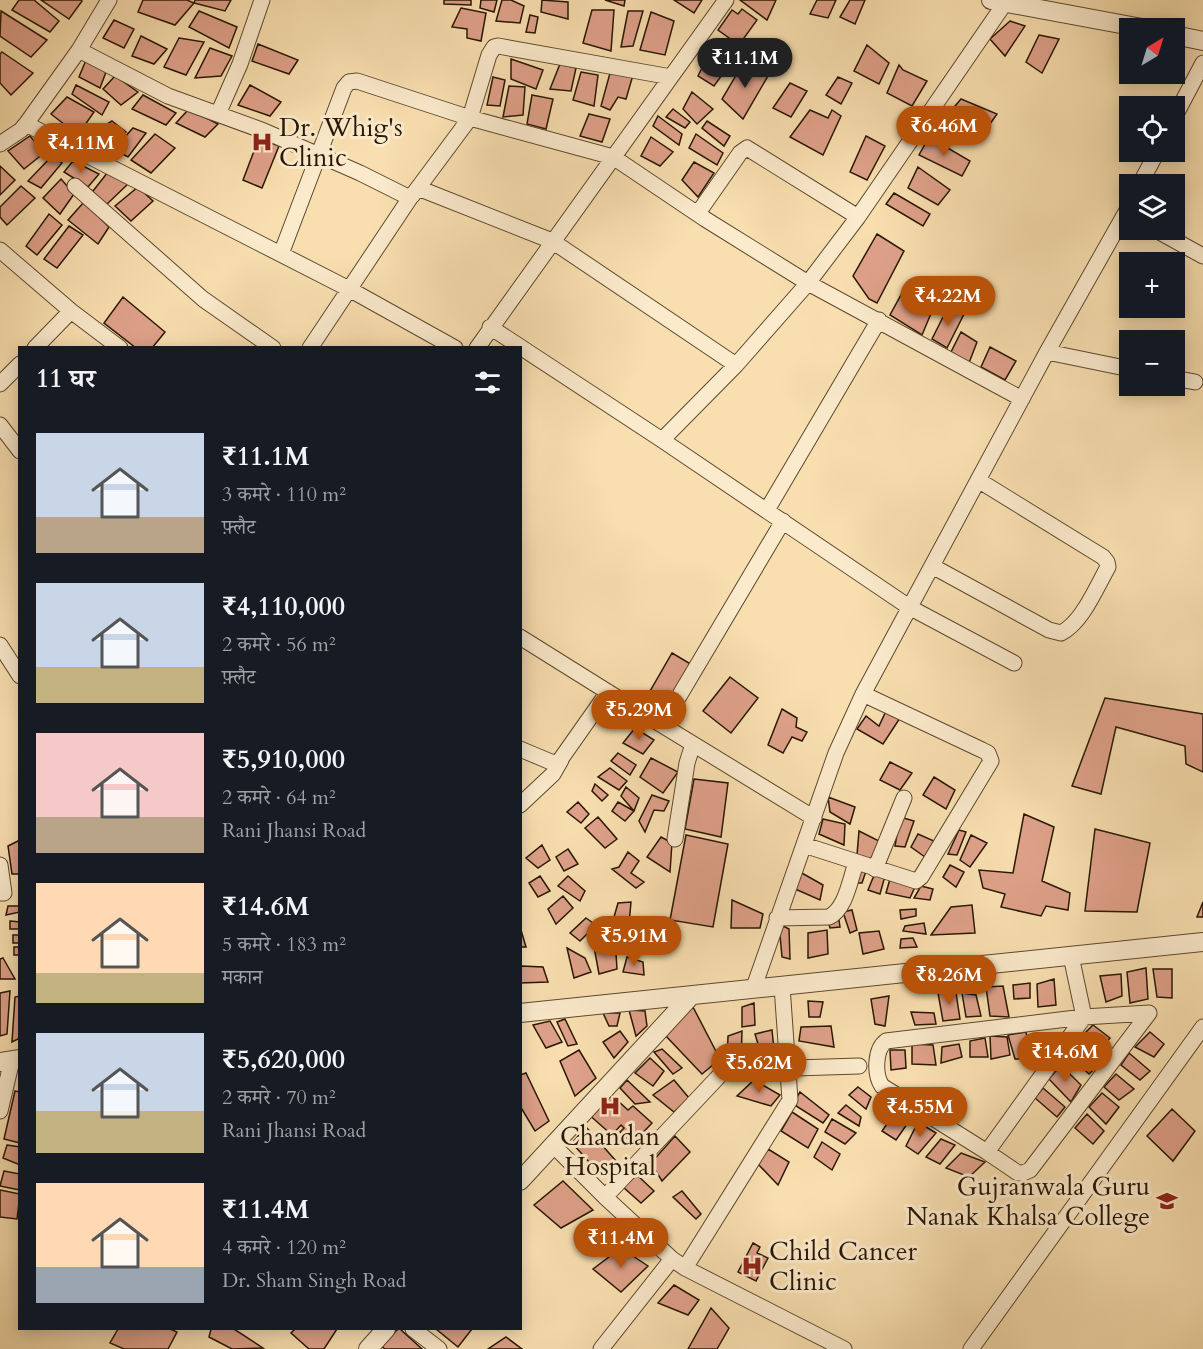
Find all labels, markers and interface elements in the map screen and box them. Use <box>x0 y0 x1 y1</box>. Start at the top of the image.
north arrow <box>1119 18 1185 84</box>
map controls <box>1119 18 1185 396</box>
pin: ₹11.1M <box>696 38 794 89</box>
text: ₹11.1M <box>711 44 779 71</box>
button: locate <box>1119 96 1185 162</box>
pin: ₹6.46M <box>895 106 993 157</box>
place label: Dr. Whig's Clinic <box>279 110 403 175</box>
text: ₹6.46M <box>910 112 978 139</box>
pin: ₹4.11M <box>32 123 130 174</box>
text: ₹4.11M <box>47 129 115 156</box>
hospital icon: Dr. Whig's Clinic <box>250 130 274 154</box>
button: layers <box>1119 174 1185 240</box>
button: + <box>1119 252 1185 318</box>
pin: ₹4.22M <box>899 276 997 327</box>
text: ₹4.22M <box>914 282 982 309</box>
button: − <box>1119 330 1185 396</box>
text: 11 घर <box>36 361 95 396</box>
icon: filters <box>471 366 504 399</box>
text: ₹11.1M <box>222 439 309 474</box>
icon: home <box>84 457 156 529</box>
text: 3 कमरे · 110 m² <box>222 481 346 508</box>
text: फ़्लैट <box>222 514 255 541</box>
text: ₹4,110,000 <box>222 589 345 624</box>
icon: home <box>84 607 156 679</box>
text: 2 कमरे · 56 m² <box>222 631 336 658</box>
text: फ़्लैट <box>222 664 255 691</box>
pin: ₹5.29M <box>590 690 688 741</box>
text: ₹5.29M <box>605 696 673 723</box>
text: ₹5,910,000 <box>222 742 345 777</box>
icon: home <box>84 757 156 829</box>
text: 2 कमरे · 64 m² <box>222 784 336 811</box>
text: Rani Jhansi Road <box>222 817 366 844</box>
text: ₹14.6M <box>222 889 309 924</box>
icon: home <box>84 907 156 979</box>
pin: ₹5.91M <box>585 916 683 967</box>
text: ₹5.91M <box>600 922 668 949</box>
text: 5 कमरे · 183 m² <box>222 931 346 958</box>
pin: ₹8.26M <box>900 955 998 1006</box>
text: ₹8.26M <box>915 961 983 988</box>
text: मकान <box>222 964 263 991</box>
pin: ₹14.6M <box>1016 1032 1114 1083</box>
text: ₹14.6M <box>1031 1038 1099 1065</box>
text: ₹5,620,000 <box>222 1042 345 1077</box>
pin: ₹5.62M <box>710 1043 808 1094</box>
text: ₹5.62M <box>725 1049 793 1076</box>
icon: home <box>84 1057 156 1129</box>
text: 2 कमरे · 70 m² <box>222 1084 336 1111</box>
pin: ₹4.55M <box>871 1087 969 1138</box>
text: ₹4.55M <box>886 1093 954 1120</box>
hospital icon: Chandan Hospital <box>598 1094 622 1118</box>
text: Rani Jhansi Road <box>222 1117 366 1144</box>
place label: Chandan Hospital <box>560 1119 660 1184</box>
place label: Gujranwala Guru Nanak Khalsa College <box>906 1169 1150 1234</box>
school or university icon: Gujranwala Guru Nanak Khalsa College <box>1155 1189 1179 1213</box>
text: ₹11.4M <box>222 1192 309 1227</box>
icon: home <box>84 1207 156 1279</box>
pin: ₹11.4M <box>572 1218 670 1269</box>
text: ₹11.4M <box>587 1224 655 1251</box>
text: 4 कमरे · 120 m² <box>222 1234 346 1261</box>
place label: Child Cancer Clinic <box>769 1234 917 1299</box>
hospital icon: Child Cancer Clinic <box>740 1254 764 1278</box>
text: Dr. Sham Singh Road <box>222 1267 406 1294</box>

